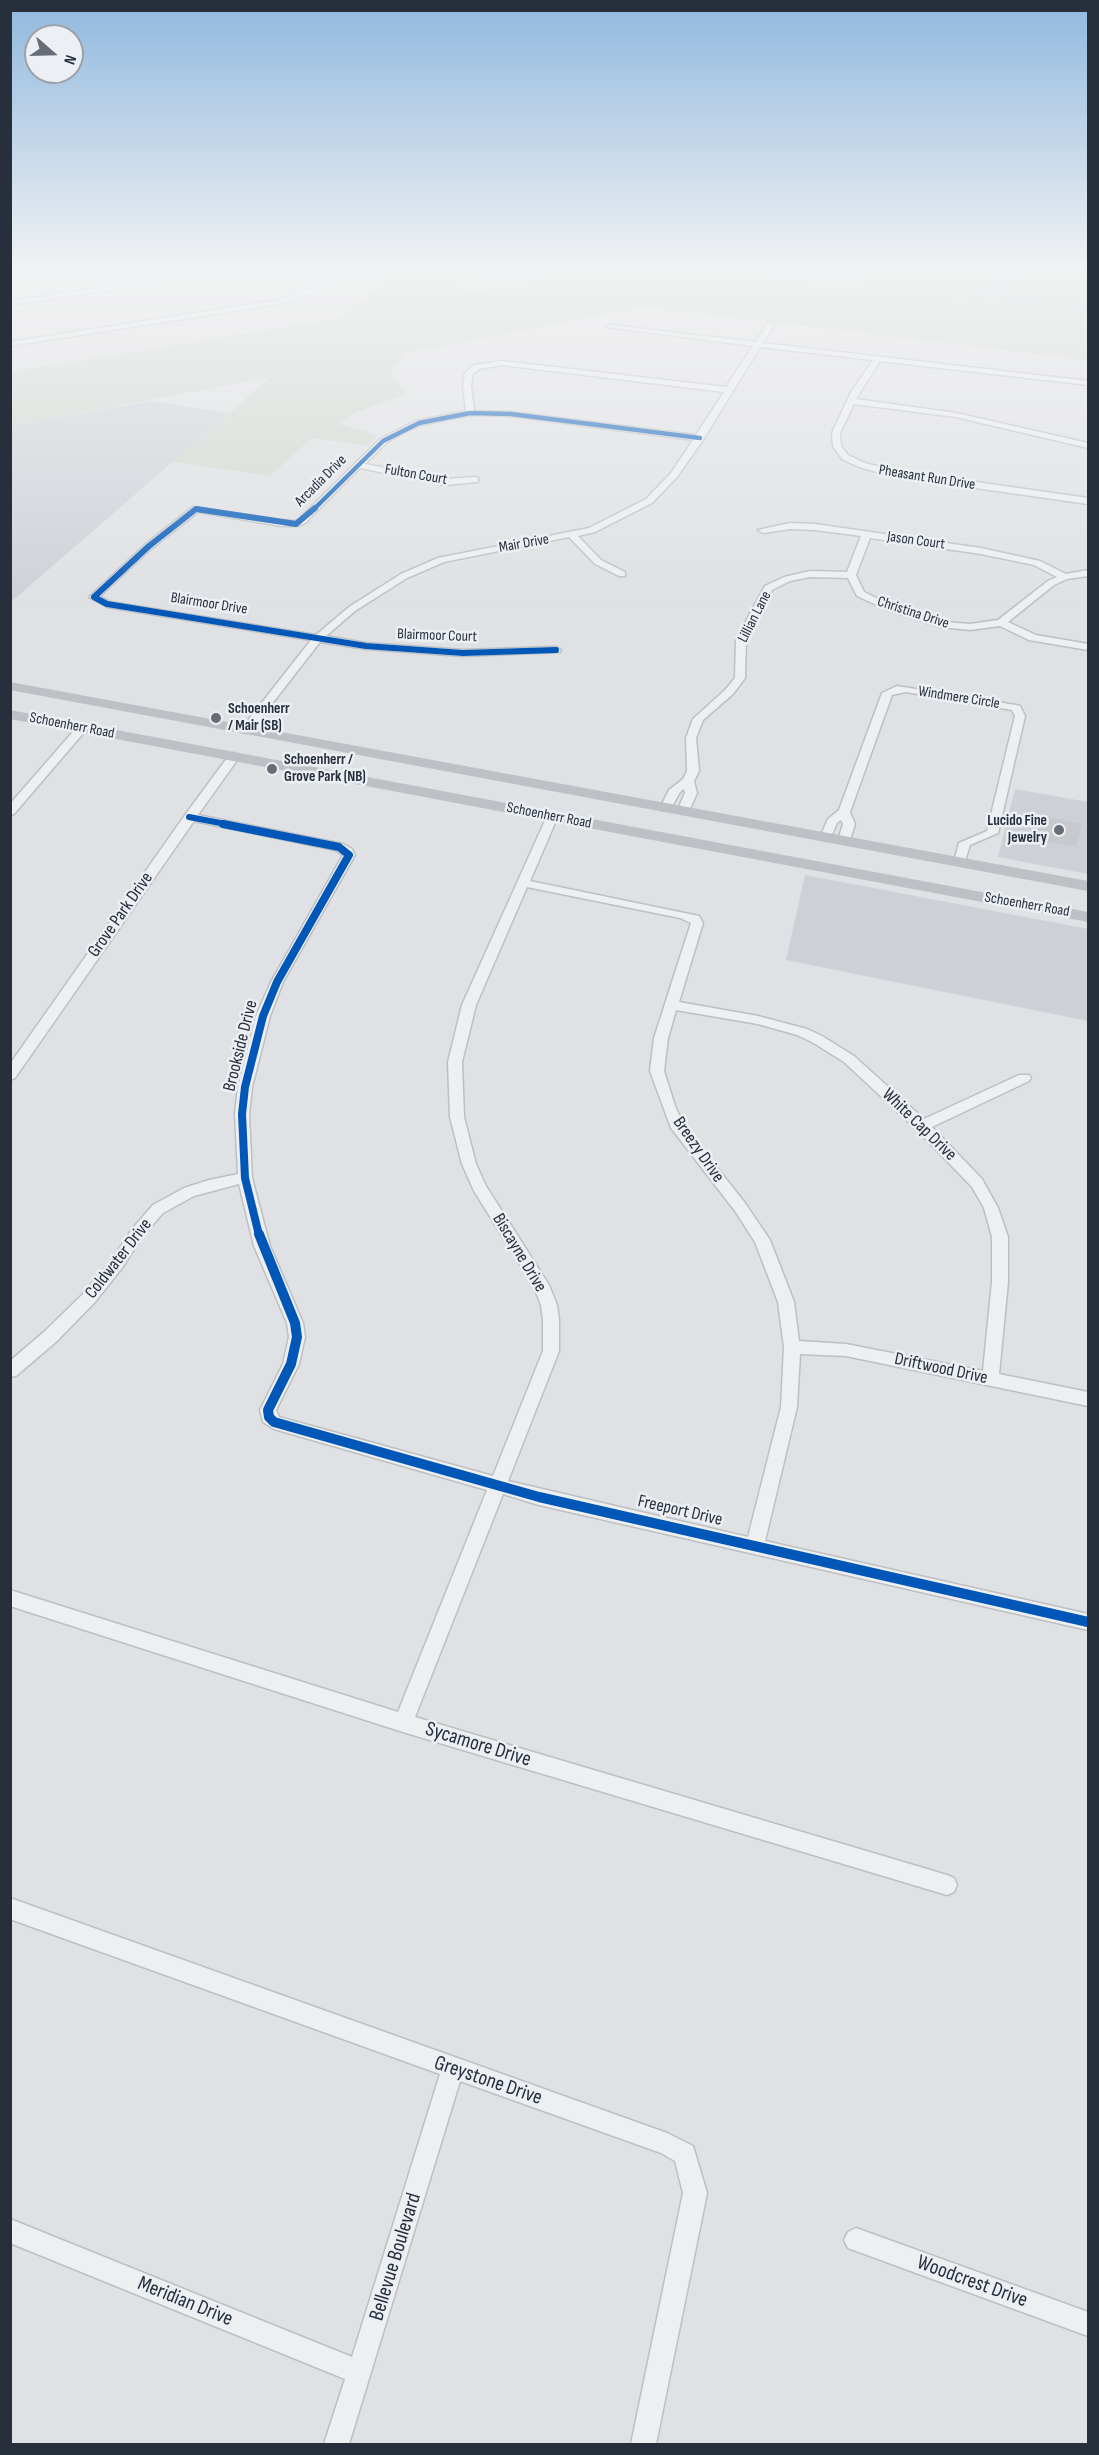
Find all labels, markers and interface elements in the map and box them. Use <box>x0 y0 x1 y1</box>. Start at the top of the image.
north arrow <box>24 24 84 84</box>
text: N <box>59 52 80 67</box>
street label: Arcadia Drive <box>291 451 351 511</box>
street label: Fulton Court <box>383 461 449 489</box>
street label: Pheasant Run Drive <box>878 461 976 495</box>
street label: Jason Court <box>886 528 946 554</box>
street label: Mair Drive <box>498 531 550 557</box>
street label: Lillian Lane <box>734 588 776 646</box>
street label: Blairmoor Drive <box>169 589 249 619</box>
street label: Christina Drive <box>875 593 951 633</box>
street label: Blairmoor Court <box>397 626 477 646</box>
street label: Windmere Circle <box>917 683 1001 713</box>
place label: Schoenherr / Mair (SB) <box>228 700 290 735</box>
street label: Schoenherr Road <box>28 709 116 743</box>
marker: Schoenherr / Mair (SB) <box>209 711 223 725</box>
place label: Schoenherr / Grove Park (NB) <box>284 751 366 786</box>
marker: Schoenherr / Grove Park (NB) <box>265 762 279 776</box>
street label: Schoenherr Road <box>505 799 593 833</box>
place label: Lucido Fine Jewelry <box>987 812 1047 847</box>
marker: Lucido Fine Jewelry <box>1052 823 1066 837</box>
street label: Grove Park Drive <box>84 868 158 962</box>
street label: Schoenherr Road <box>983 889 1071 921</box>
street label: Brookside Drive <box>219 998 263 1094</box>
street label: White Cap Drive <box>877 1084 961 1166</box>
street label: Breezy Drive <box>668 1113 728 1187</box>
street label: Biscayne Drive <box>487 1210 551 1296</box>
street label: Coldwater Drive <box>81 1215 157 1303</box>
street label: Driftwood Drive <box>892 1349 990 1389</box>
street label: Freeport Drive <box>636 1491 724 1531</box>
street label: Sycamore Drive <box>422 1717 534 1773</box>
street label: Greystone Drive <box>431 2051 545 2111</box>
street label: Bellevue Boulevard <box>365 2190 427 2324</box>
street label: Woodcrest Drive <box>913 2250 1031 2314</box>
street label: Meridian Drive <box>134 2271 236 2333</box>

